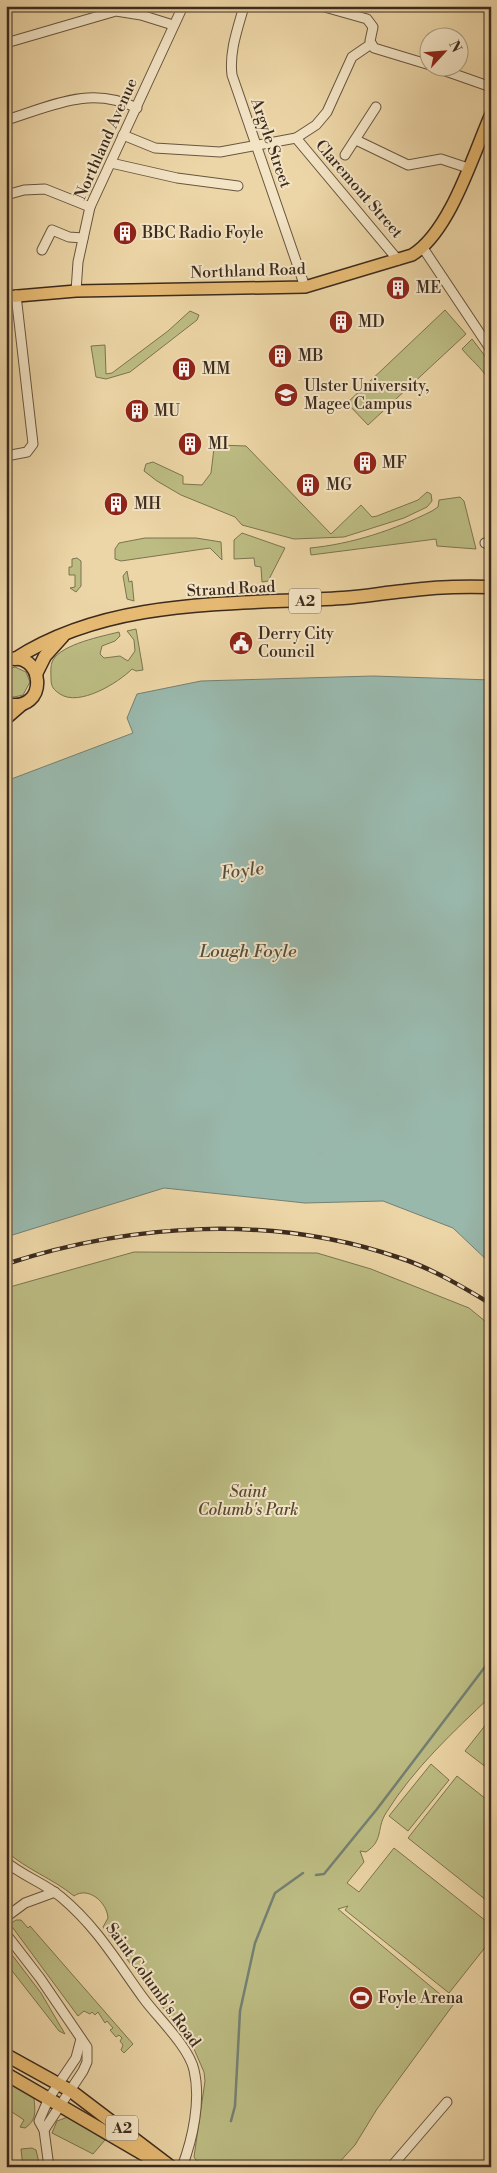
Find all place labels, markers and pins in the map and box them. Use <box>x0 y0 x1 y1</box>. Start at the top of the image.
building icon: BBC Radio Foyle <box>112 220 138 246</box>
place label: BBC Radio Foyle <box>141 223 264 243</box>
building icon: ME <box>385 275 411 301</box>
place label: ME <box>416 278 441 298</box>
building icon: MD <box>328 309 354 335</box>
place label: MD <box>358 312 385 332</box>
building icon: MB <box>267 343 293 369</box>
place label: MB <box>298 346 323 366</box>
building icon: MM <box>171 356 197 382</box>
place label: MM <box>202 359 230 379</box>
place label: Ulster University, Magee Campus <box>304 376 429 414</box>
school or university icon: Ulster University, Magee Campus <box>273 382 299 408</box>
building icon: MU <box>124 398 150 424</box>
place label: MU <box>154 401 180 421</box>
building icon: MI <box>177 431 203 457</box>
place label: MI <box>208 434 228 454</box>
building icon: MF <box>352 450 378 476</box>
place label: MF <box>382 453 407 473</box>
building icon: MG <box>295 472 321 498</box>
place label: MG <box>326 475 352 495</box>
building icon: MH <box>103 491 129 517</box>
place label: MH <box>134 494 161 514</box>
place label: Derry City Council <box>258 624 334 662</box>
public building icon: Derry City Council <box>228 630 254 656</box>
sports icon: Foyle Arena <box>348 1985 374 2011</box>
place label: Foyle Arena <box>378 1988 464 2008</box>

